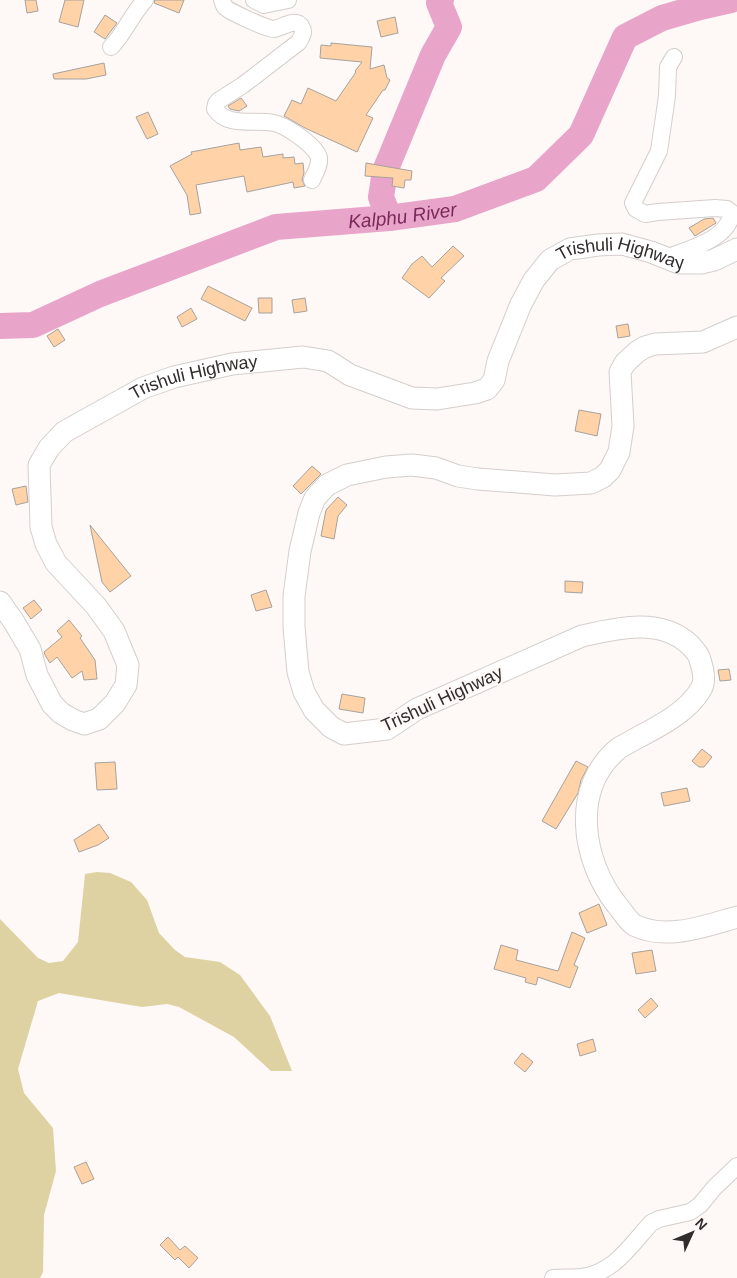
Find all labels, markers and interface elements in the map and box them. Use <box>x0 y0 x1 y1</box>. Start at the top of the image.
water label: Kalphu River <box>347 198 458 232</box>
street label: Trishuli Highway <box>553 233 684 273</box>
street label: Trishuli Highway <box>126 352 258 403</box>
street label: Trishuli Highway <box>378 662 506 736</box>
north arrow <box>667 1208 717 1258</box>
text: N <box>692 1215 711 1233</box>

